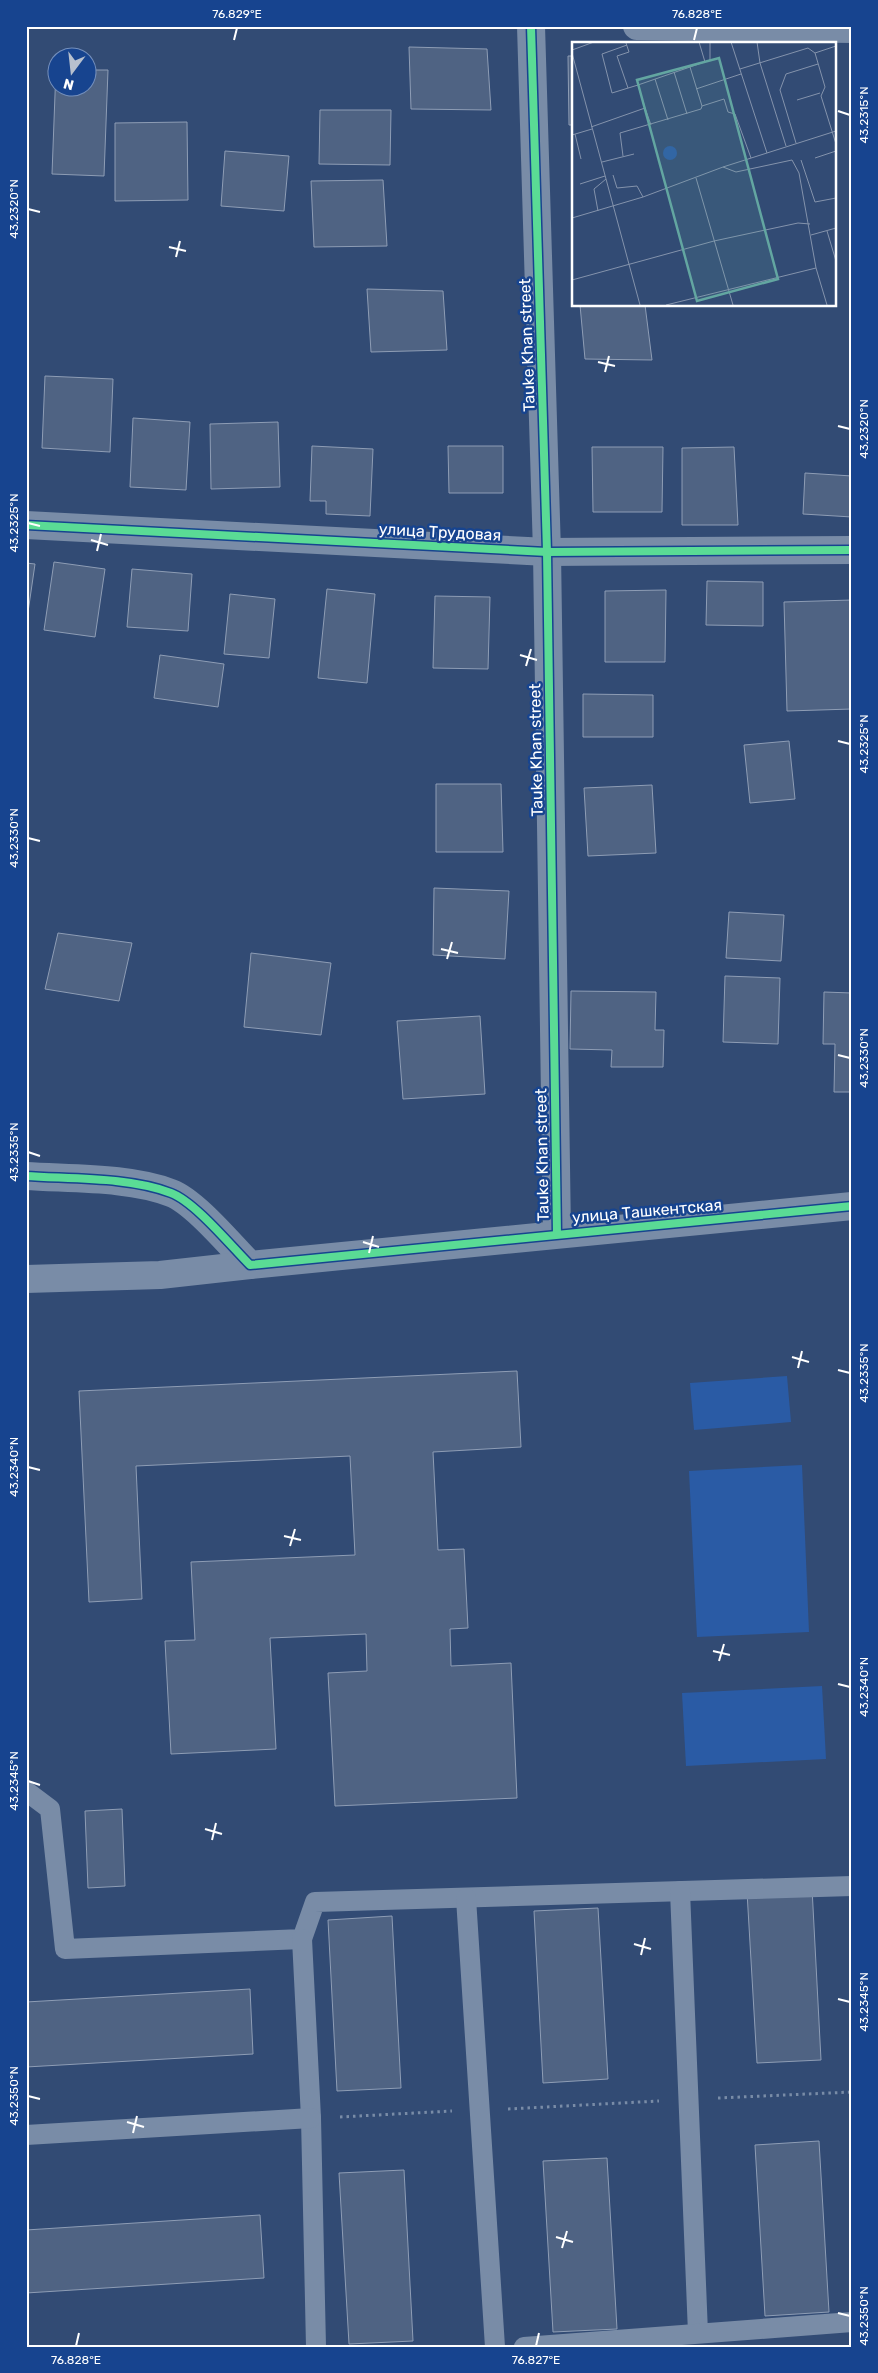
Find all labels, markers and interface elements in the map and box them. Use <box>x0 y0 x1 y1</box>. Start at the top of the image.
text: 76.829°E <box>212 7 262 21</box>
text: 76.828°E <box>672 7 722 21</box>
inset map <box>572 42 836 306</box>
north arrow <box>48 48 98 98</box>
text: N <box>62 75 76 94</box>
text: 43.2315°N <box>857 87 871 144</box>
text: 43.2320°N <box>7 179 21 239</box>
street label: Tauke Khan street <box>515 278 539 412</box>
text: 43.2320°N <box>857 399 871 459</box>
text: 43.2325°N <box>7 493 21 553</box>
street label: улица Трудовая <box>378 519 502 545</box>
street label: Tauke Khan street <box>525 683 547 817</box>
text: 43.2325°N <box>857 714 871 774</box>
text: 43.2330°N <box>7 808 21 868</box>
text: 43.2330°N <box>857 1028 871 1088</box>
street label: Tauke Khan street <box>531 1088 553 1222</box>
text: 43.2335°N <box>7 1122 21 1182</box>
street label: улица Ташкентская <box>571 1195 723 1227</box>
text: 43.2335°N <box>857 1343 871 1403</box>
text: 43.2340°N <box>7 1437 21 1497</box>
text: 43.2340°N <box>857 1657 871 1717</box>
text: 43.2345°N <box>7 1751 21 1811</box>
text: 43.2345°N <box>857 1972 871 2032</box>
text: 43.2350°N <box>7 2066 21 2126</box>
text: 43.2350°N <box>857 2286 871 2346</box>
text: 76.828°E <box>51 2353 101 2367</box>
text: 76.827°E <box>512 2353 560 2367</box>

